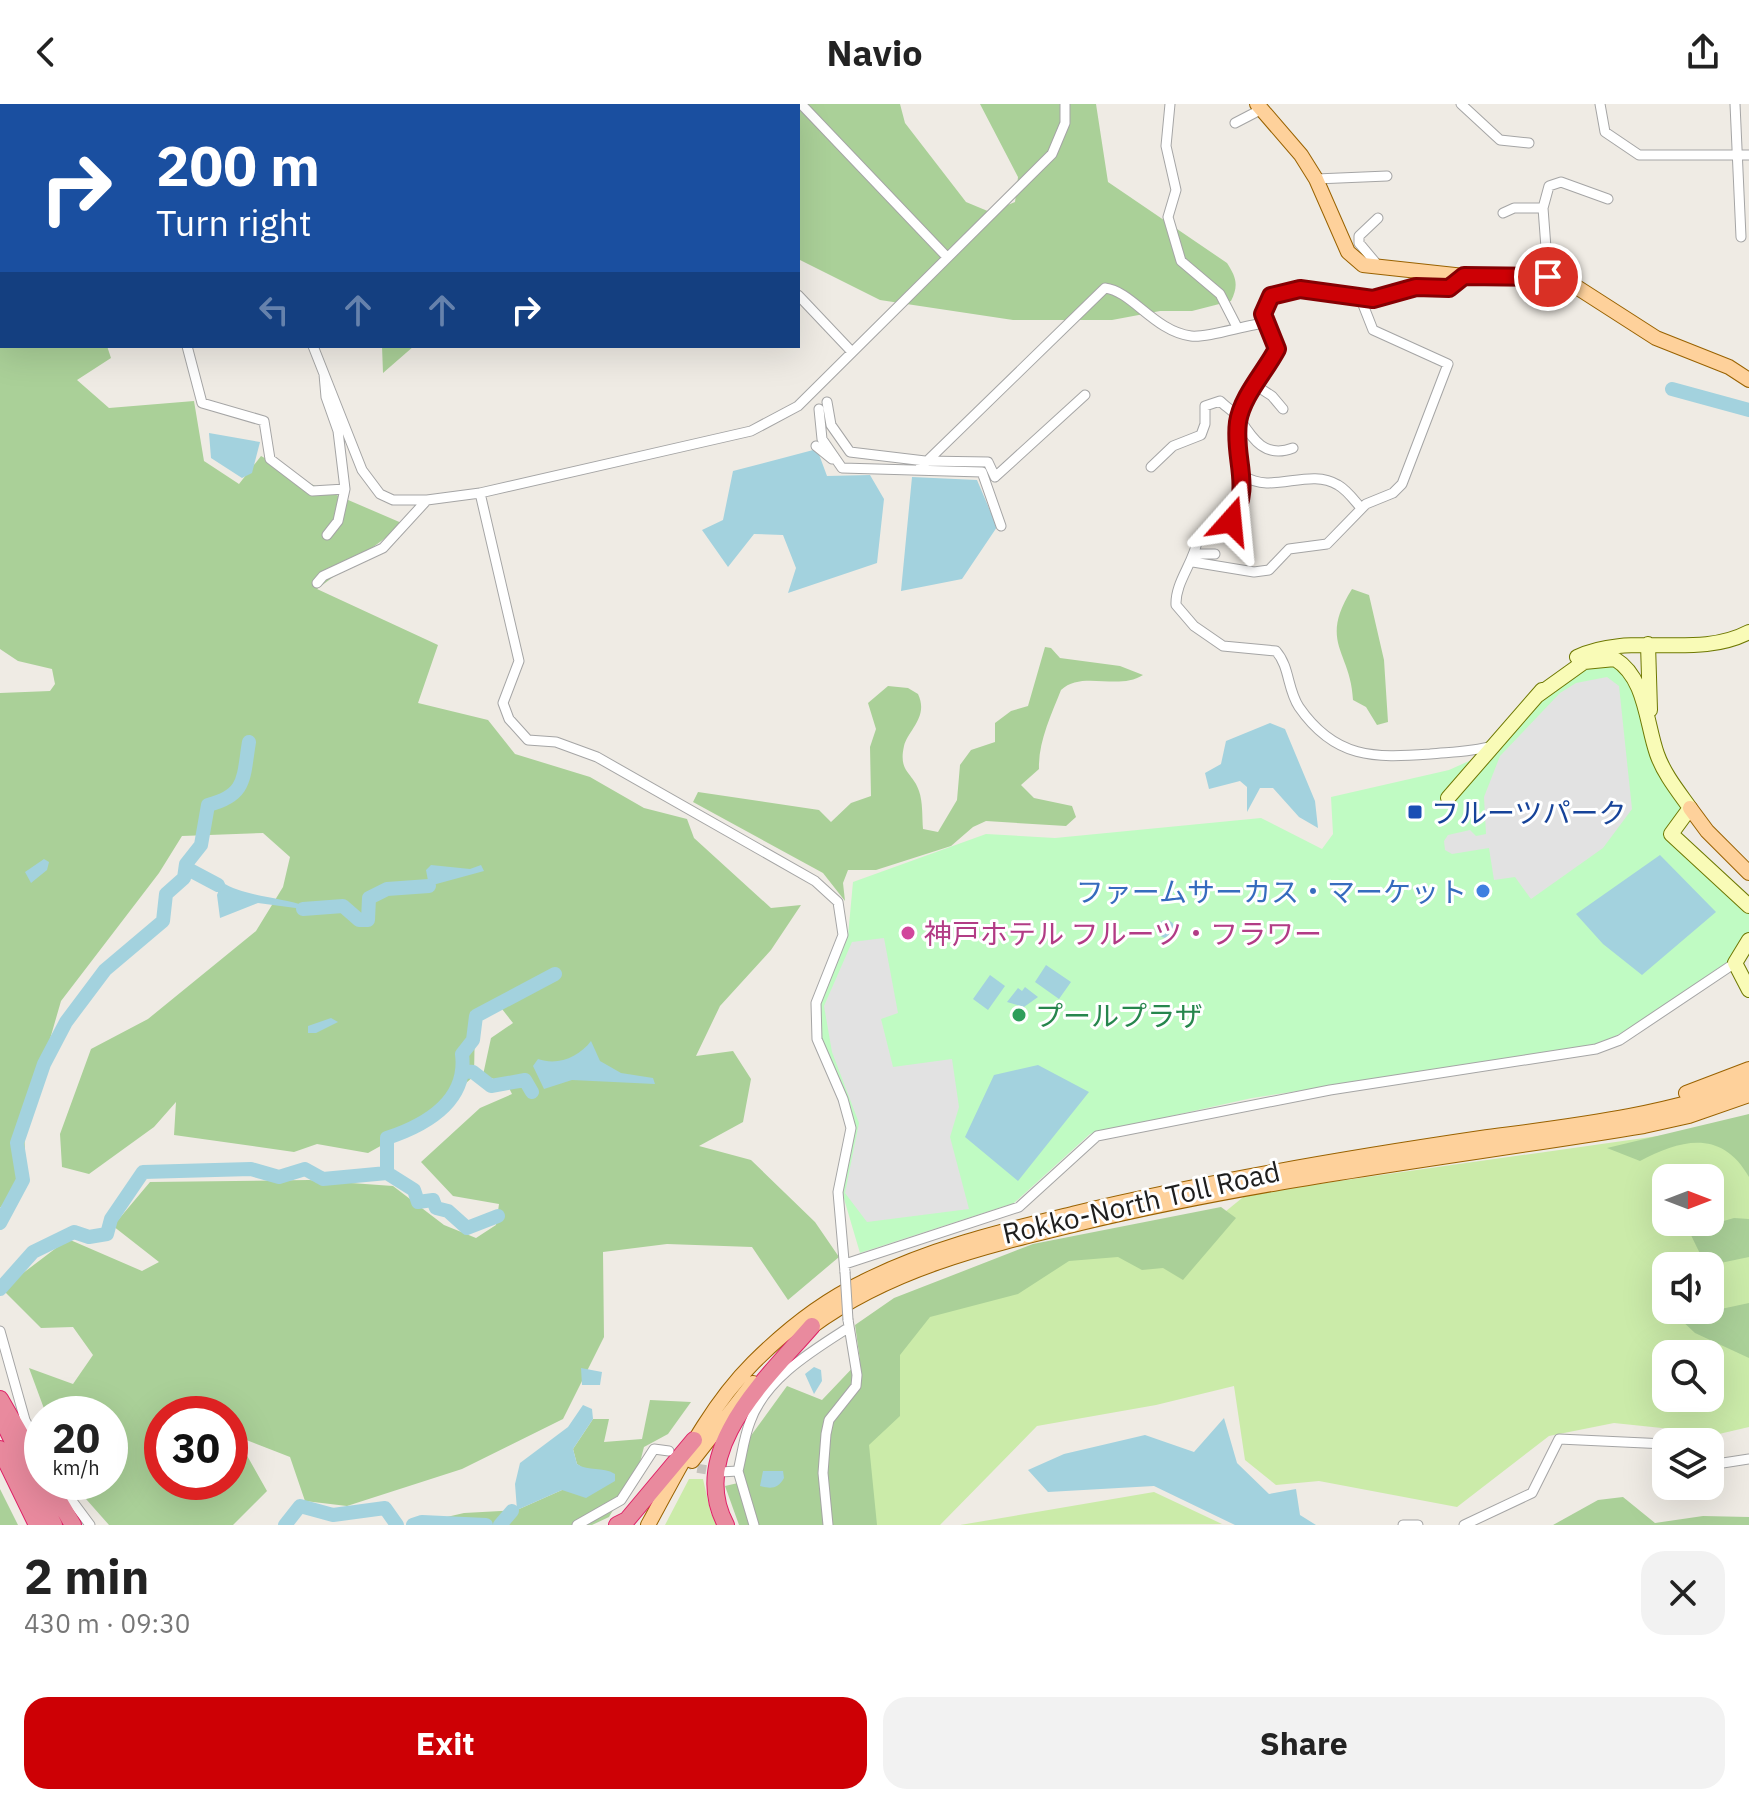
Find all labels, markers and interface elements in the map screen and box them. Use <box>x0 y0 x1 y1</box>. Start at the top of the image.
text: Navio <box>826 29 923 76</box>
icon: back <box>24 30 68 74</box>
icon: share <box>1681 30 1725 74</box>
text: 200 m <box>156 129 320 201</box>
icon: right <box>24 136 128 240</box>
text: Turn right <box>156 199 312 246</box>
pin <box>1514 243 1582 311</box>
icon: arrive <box>1526 255 1570 299</box>
icon: left <box>252 288 296 332</box>
icon: ahead <box>336 288 380 332</box>
icon: ahead <box>420 288 464 332</box>
icon: right <box>504 288 548 332</box>
position arrow <box>1189 479 1273 563</box>
place label: フルーツパーク <box>1431 794 1626 831</box>
marker: フルーツパーク <box>1406 803 1424 821</box>
place label: ファームサーカス・マーケット <box>1076 873 1467 910</box>
marker: ファームサーカス・マーケット <box>1474 882 1492 900</box>
place label: 神戸ホテル フルーツ・フラワー <box>924 915 1322 952</box>
marker: 神戸ホテル フルーツ・フラワー <box>899 924 917 942</box>
place label: プールプラザ <box>1035 997 1203 1034</box>
marker: プールプラザ <box>1010 1006 1028 1024</box>
street label: Rokko-North Toll Road <box>999 1152 1283 1252</box>
north arrow <box>1652 1164 1724 1236</box>
map controls <box>1652 1164 1724 1500</box>
button: sound <box>1652 1252 1724 1324</box>
button: search <box>1652 1340 1724 1412</box>
speed limit sign: 30 <box>144 1396 248 1500</box>
text: 20 <box>52 1412 100 1464</box>
button: layers <box>1652 1428 1724 1500</box>
text: km/h <box>52 1454 100 1481</box>
text: 2 min <box>24 1545 149 1607</box>
button: close <box>1641 1551 1725 1635</box>
text: 430 m · 09:30 <box>24 1606 190 1640</box>
button: Exit <box>24 1697 867 1789</box>
button: Share <box>883 1697 1725 1789</box>

